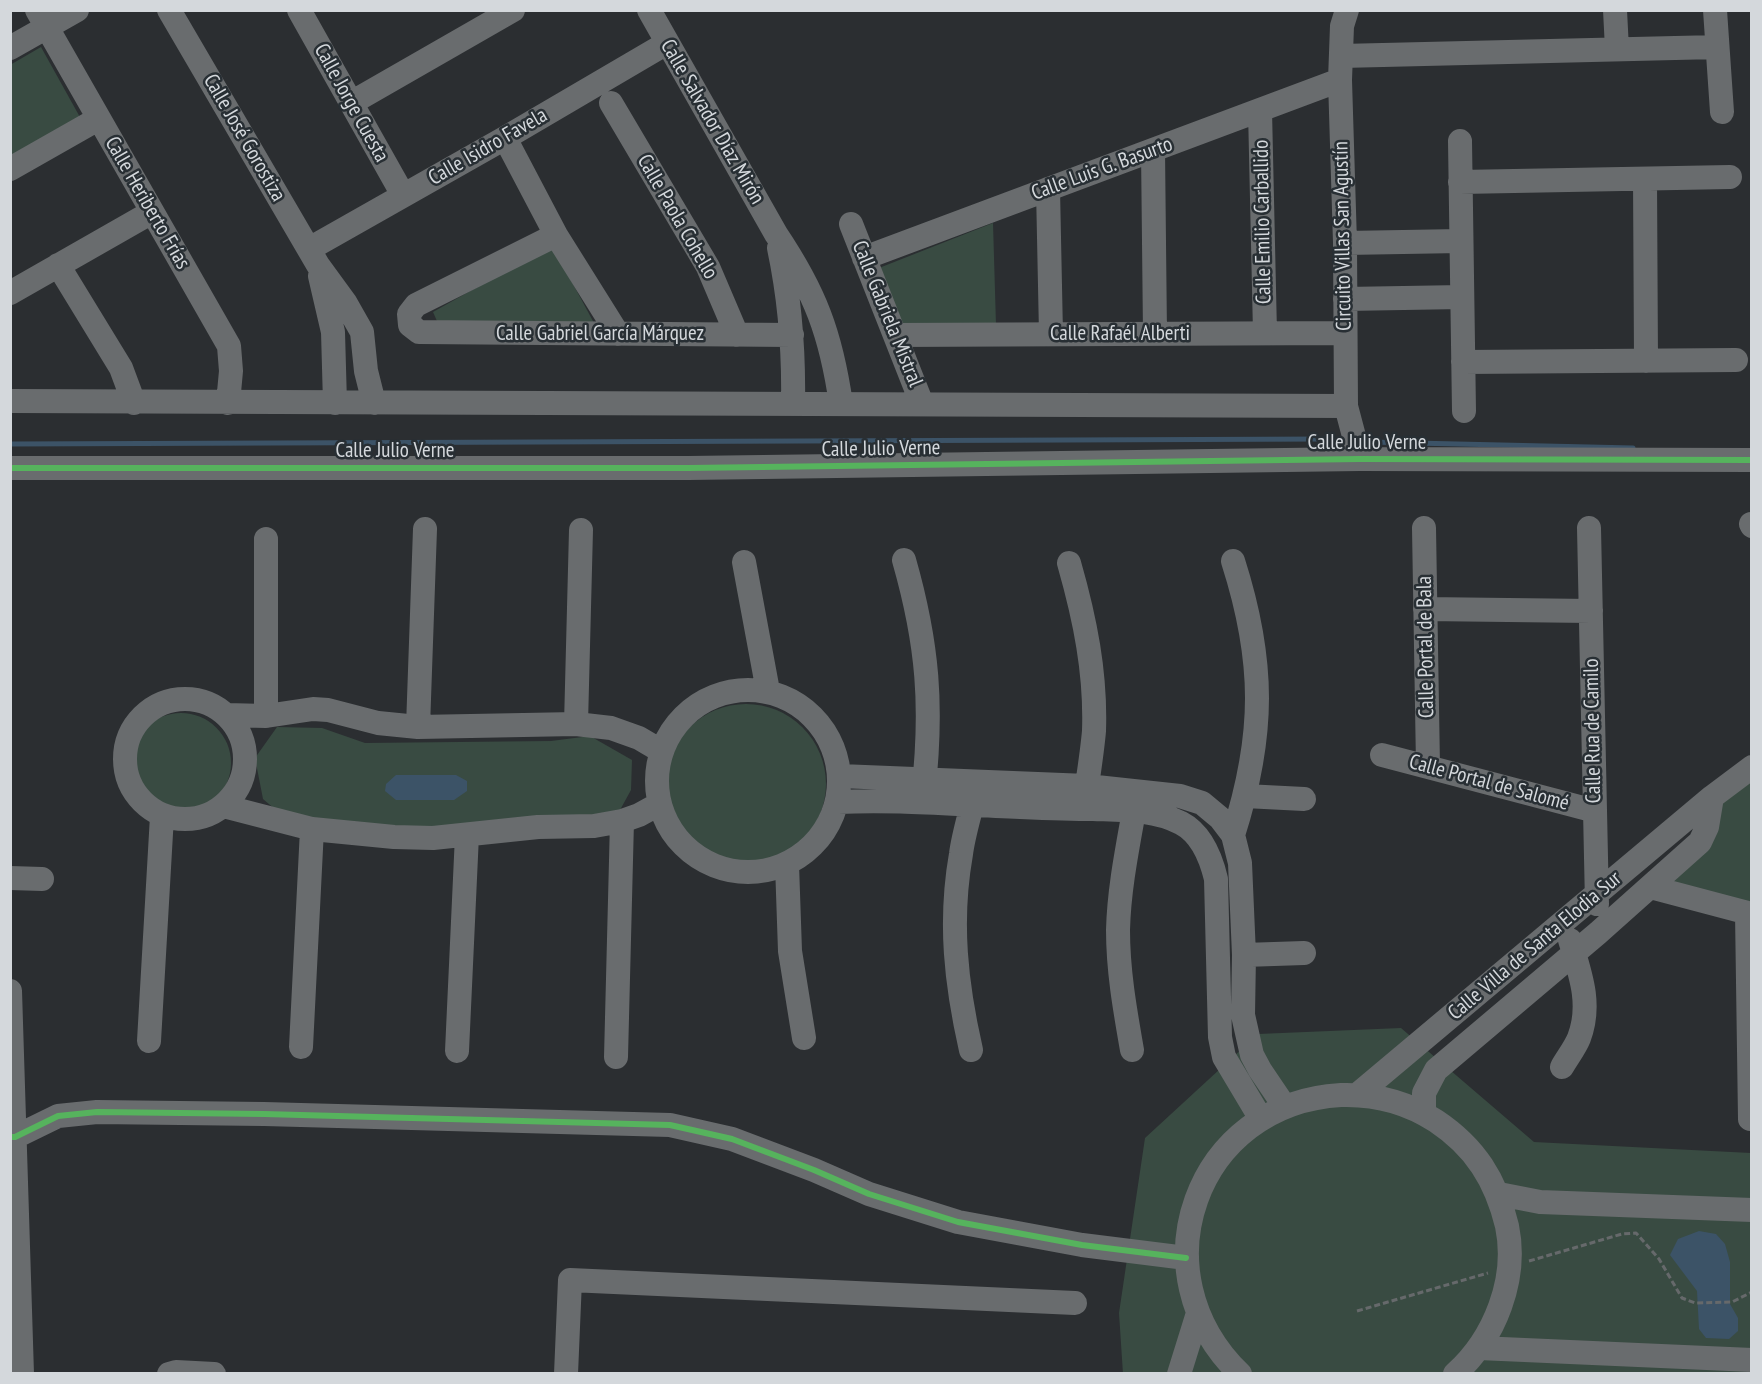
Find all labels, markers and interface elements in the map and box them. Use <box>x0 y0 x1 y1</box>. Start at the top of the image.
street label: Calle Salvador Díaz Mirón <box>655 35 769 209</box>
street label: Calle Jorge Cuesta <box>308 40 394 166</box>
street label: Calle José Gorostiza <box>197 70 291 206</box>
street label: Calle Isidro Favela <box>424 103 552 191</box>
street label: Calle Heriberto Frías <box>99 132 195 274</box>
street label: Calle Luis G. Basurto <box>1028 132 1176 206</box>
street label: Calle Emilio Carballido <box>1249 140 1277 304</box>
street label: Circuito Villas San Agustín <box>1329 141 1357 331</box>
street label: Calle Paola Cohello <box>631 150 723 284</box>
street label: Calle Gabriela Mistral <box>846 237 928 391</box>
street label: Calle Gabriel García Márquez <box>496 321 704 347</box>
street label: Calle Rafaél Alberti <box>1050 321 1190 347</box>
street label: Calle Julio Verne <box>1308 430 1426 456</box>
street label: Calle Julio Verne <box>821 435 941 463</box>
street label: Calle Julio Verne <box>336 438 454 464</box>
street label: Calle Portal de Bala <box>1412 576 1440 718</box>
street label: Calle Rua de Camilo <box>1579 658 1607 804</box>
street label: Calle Portal de Salomé <box>1406 750 1572 816</box>
street label: Calle Villa de Santa Elodia Sur <box>1443 866 1627 1026</box>

